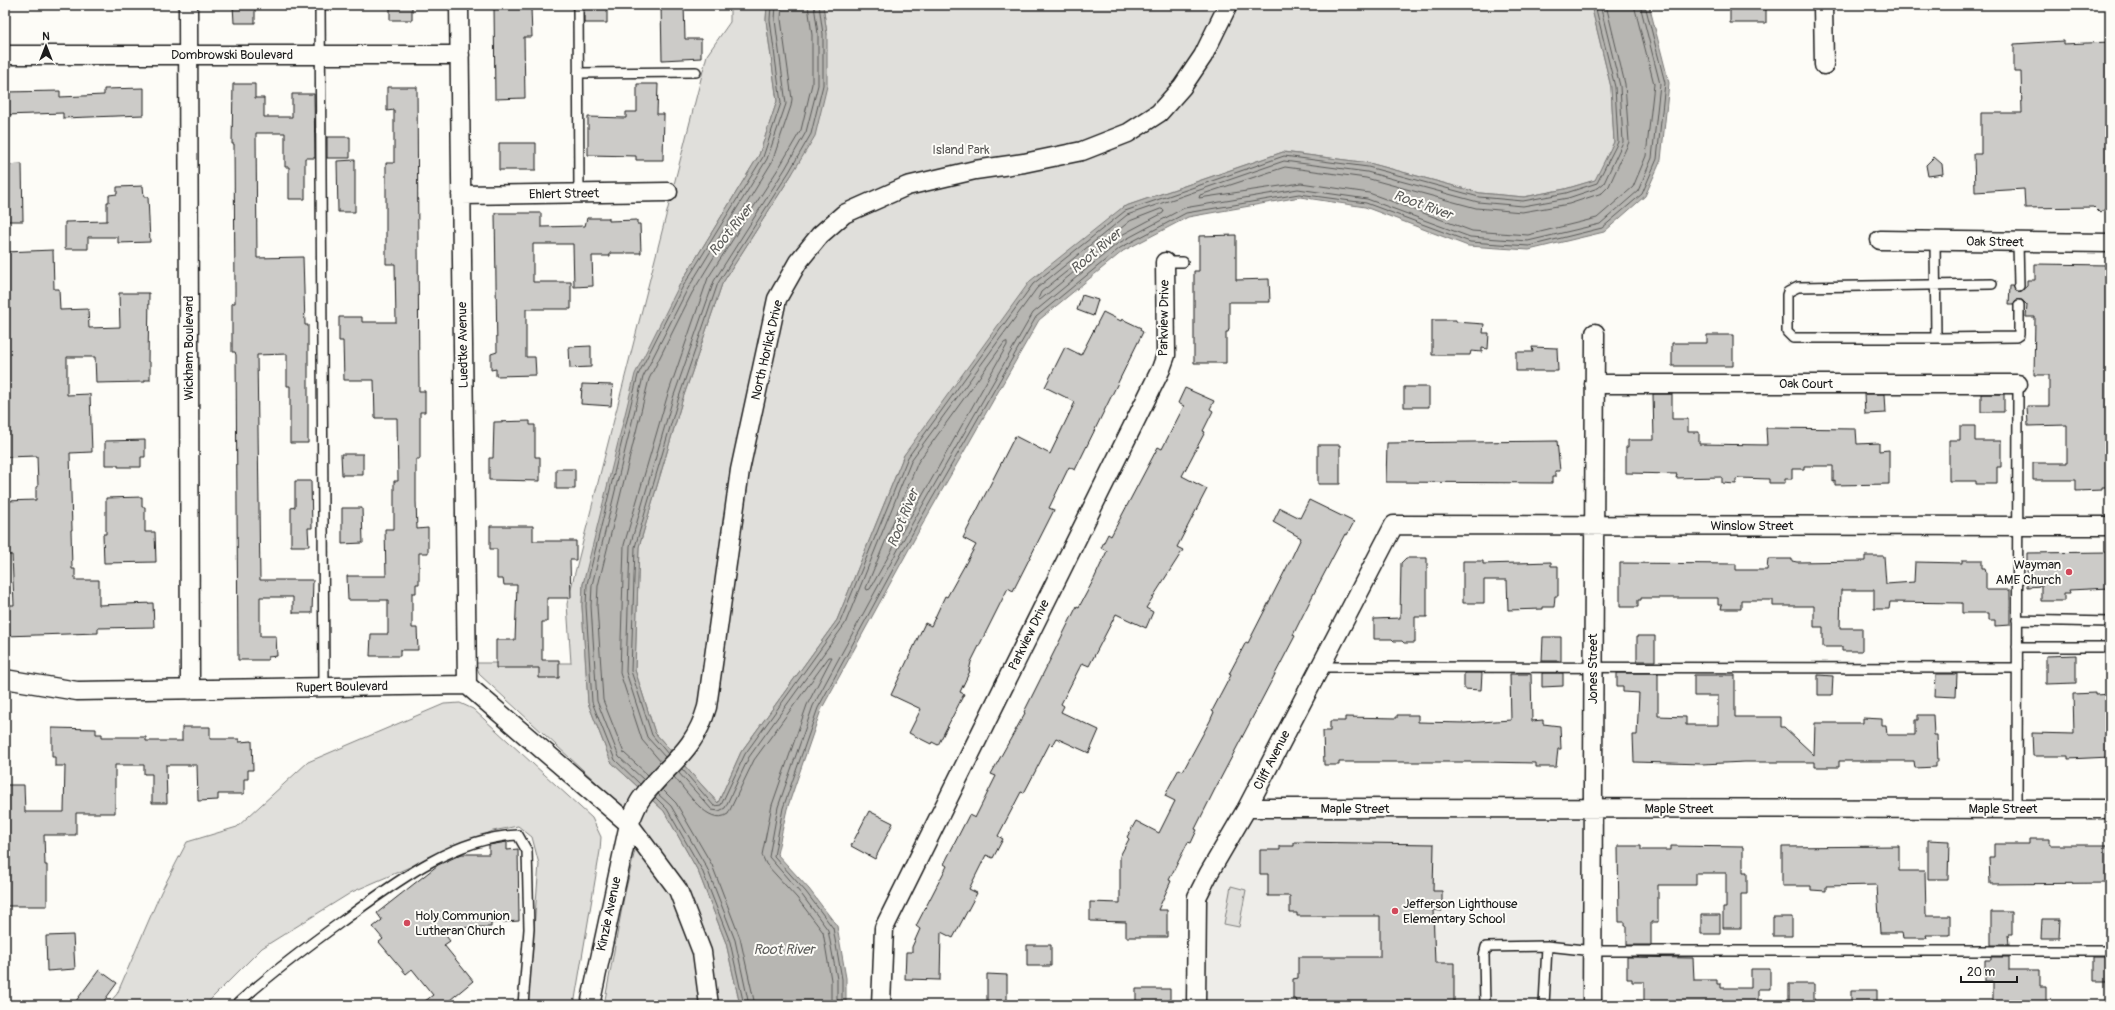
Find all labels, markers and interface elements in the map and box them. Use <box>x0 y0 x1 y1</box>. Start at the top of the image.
north arrow <box>26 26 66 66</box>
text: N <box>42 30 50 43</box>
street label: Dombrowski Boulevard <box>171 47 293 63</box>
park label: Island Park <box>932 142 990 158</box>
street label: Ehlert Street <box>529 185 600 203</box>
water label: Root River <box>1391 187 1456 224</box>
water label: Root River <box>705 199 758 259</box>
water label: Root River <box>1067 224 1126 277</box>
street label: Oak Street <box>1966 233 2025 251</box>
street label: Parkview Drive <box>1155 279 1173 356</box>
street label: Wickham Boulevard <box>181 296 197 400</box>
street label: North Horlick Drive <box>748 298 786 402</box>
street label: Luedtke Avenue <box>454 301 472 388</box>
street label: Oak Court <box>1779 376 1834 392</box>
water label: Root River <box>884 485 923 549</box>
street label: Winslow Street <box>1711 518 1794 534</box>
place label: Wayman AME Church <box>1996 557 2061 588</box>
marker: Wayman AME Church <box>2064 567 2074 577</box>
street label: Parkview Drive <box>1005 596 1053 673</box>
street label: Jones Street <box>1585 633 1601 704</box>
street label: Rupert Boulevard <box>296 678 388 696</box>
street label: Cliff Avenue <box>1250 727 1294 792</box>
street label: Maple Street <box>1320 801 1390 817</box>
street label: Maple Street <box>1644 801 1714 817</box>
street label: Maple Street <box>1968 801 2038 817</box>
street label: Kinzie Avenue <box>593 875 625 953</box>
place label: Jefferson Lighthouse Elementary School <box>1403 896 1518 927</box>
marker: Jefferson Lighthouse Elementary School <box>1390 906 1400 916</box>
place label: Holy Communion Lutheran Church <box>415 908 510 939</box>
marker: Holy Communion Lutheran Church <box>402 918 412 928</box>
water label: Root River <box>753 941 817 958</box>
scale bar <box>1961 958 2017 984</box>
text: 20 m <box>1967 965 1996 980</box>

